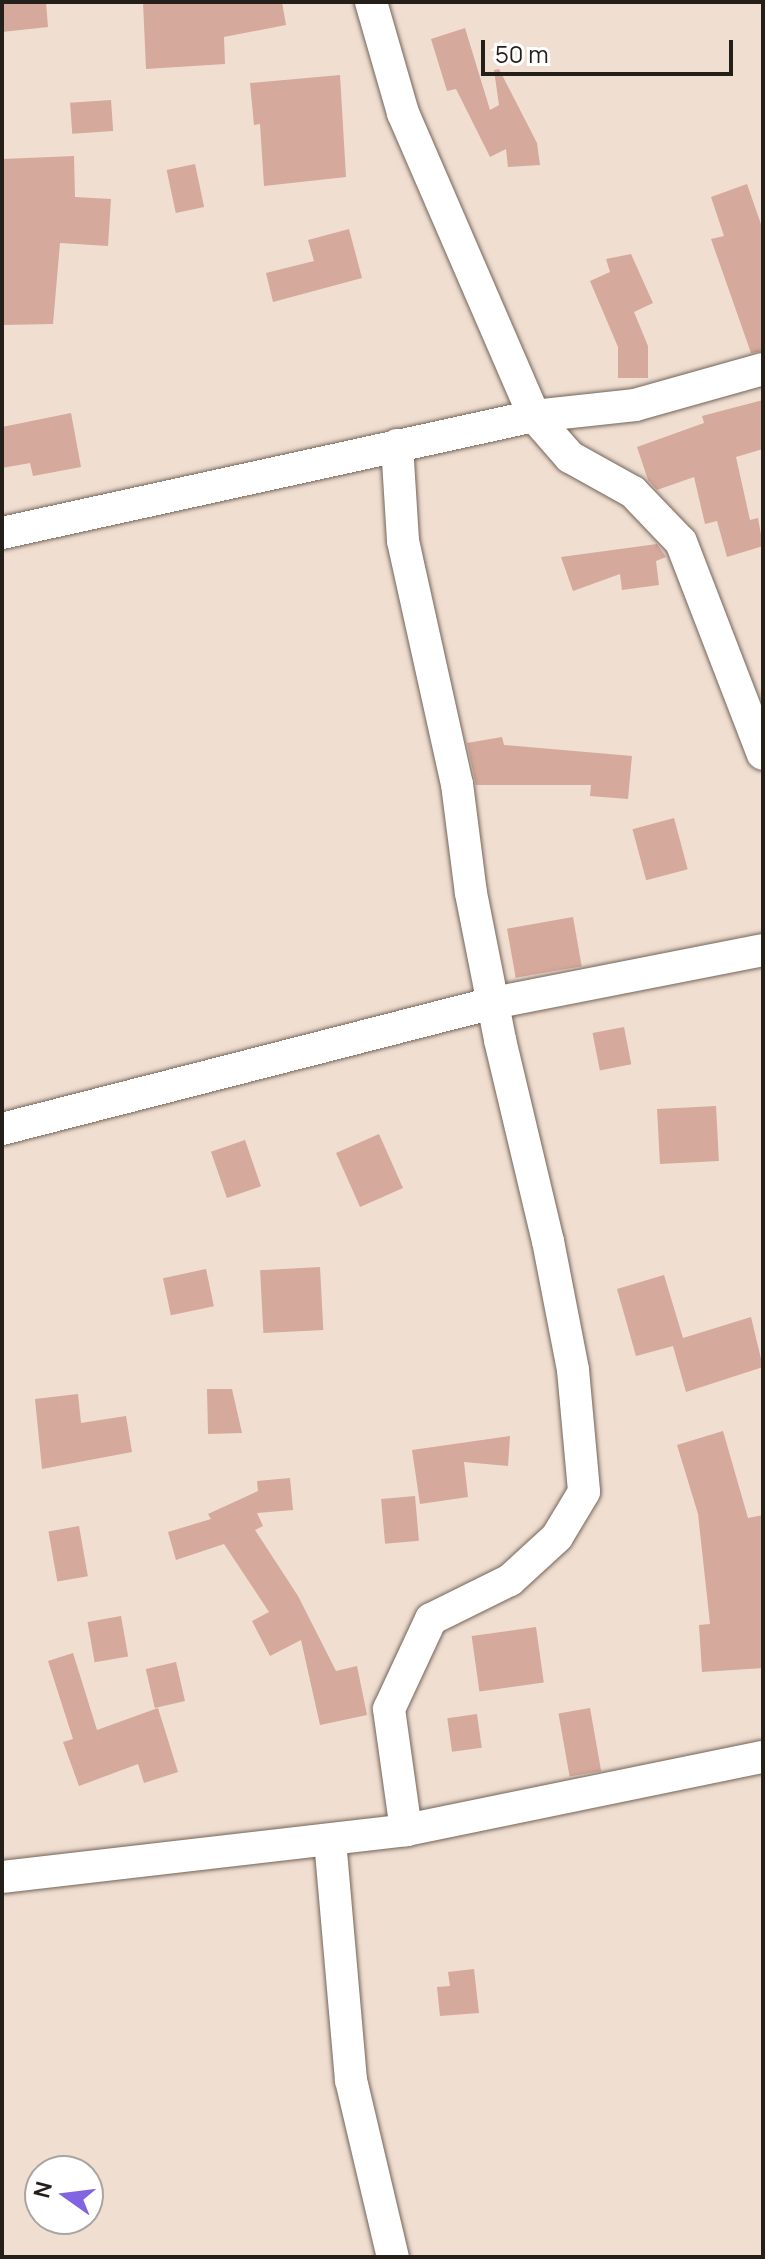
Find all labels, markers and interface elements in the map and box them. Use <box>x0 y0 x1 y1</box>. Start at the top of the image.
scale bar <box>485 24 737 74</box>
text: 50 m <box>495 37 549 70</box>
north arrow <box>24 2155 104 2235</box>
text: N <box>26 2178 59 2201</box>

